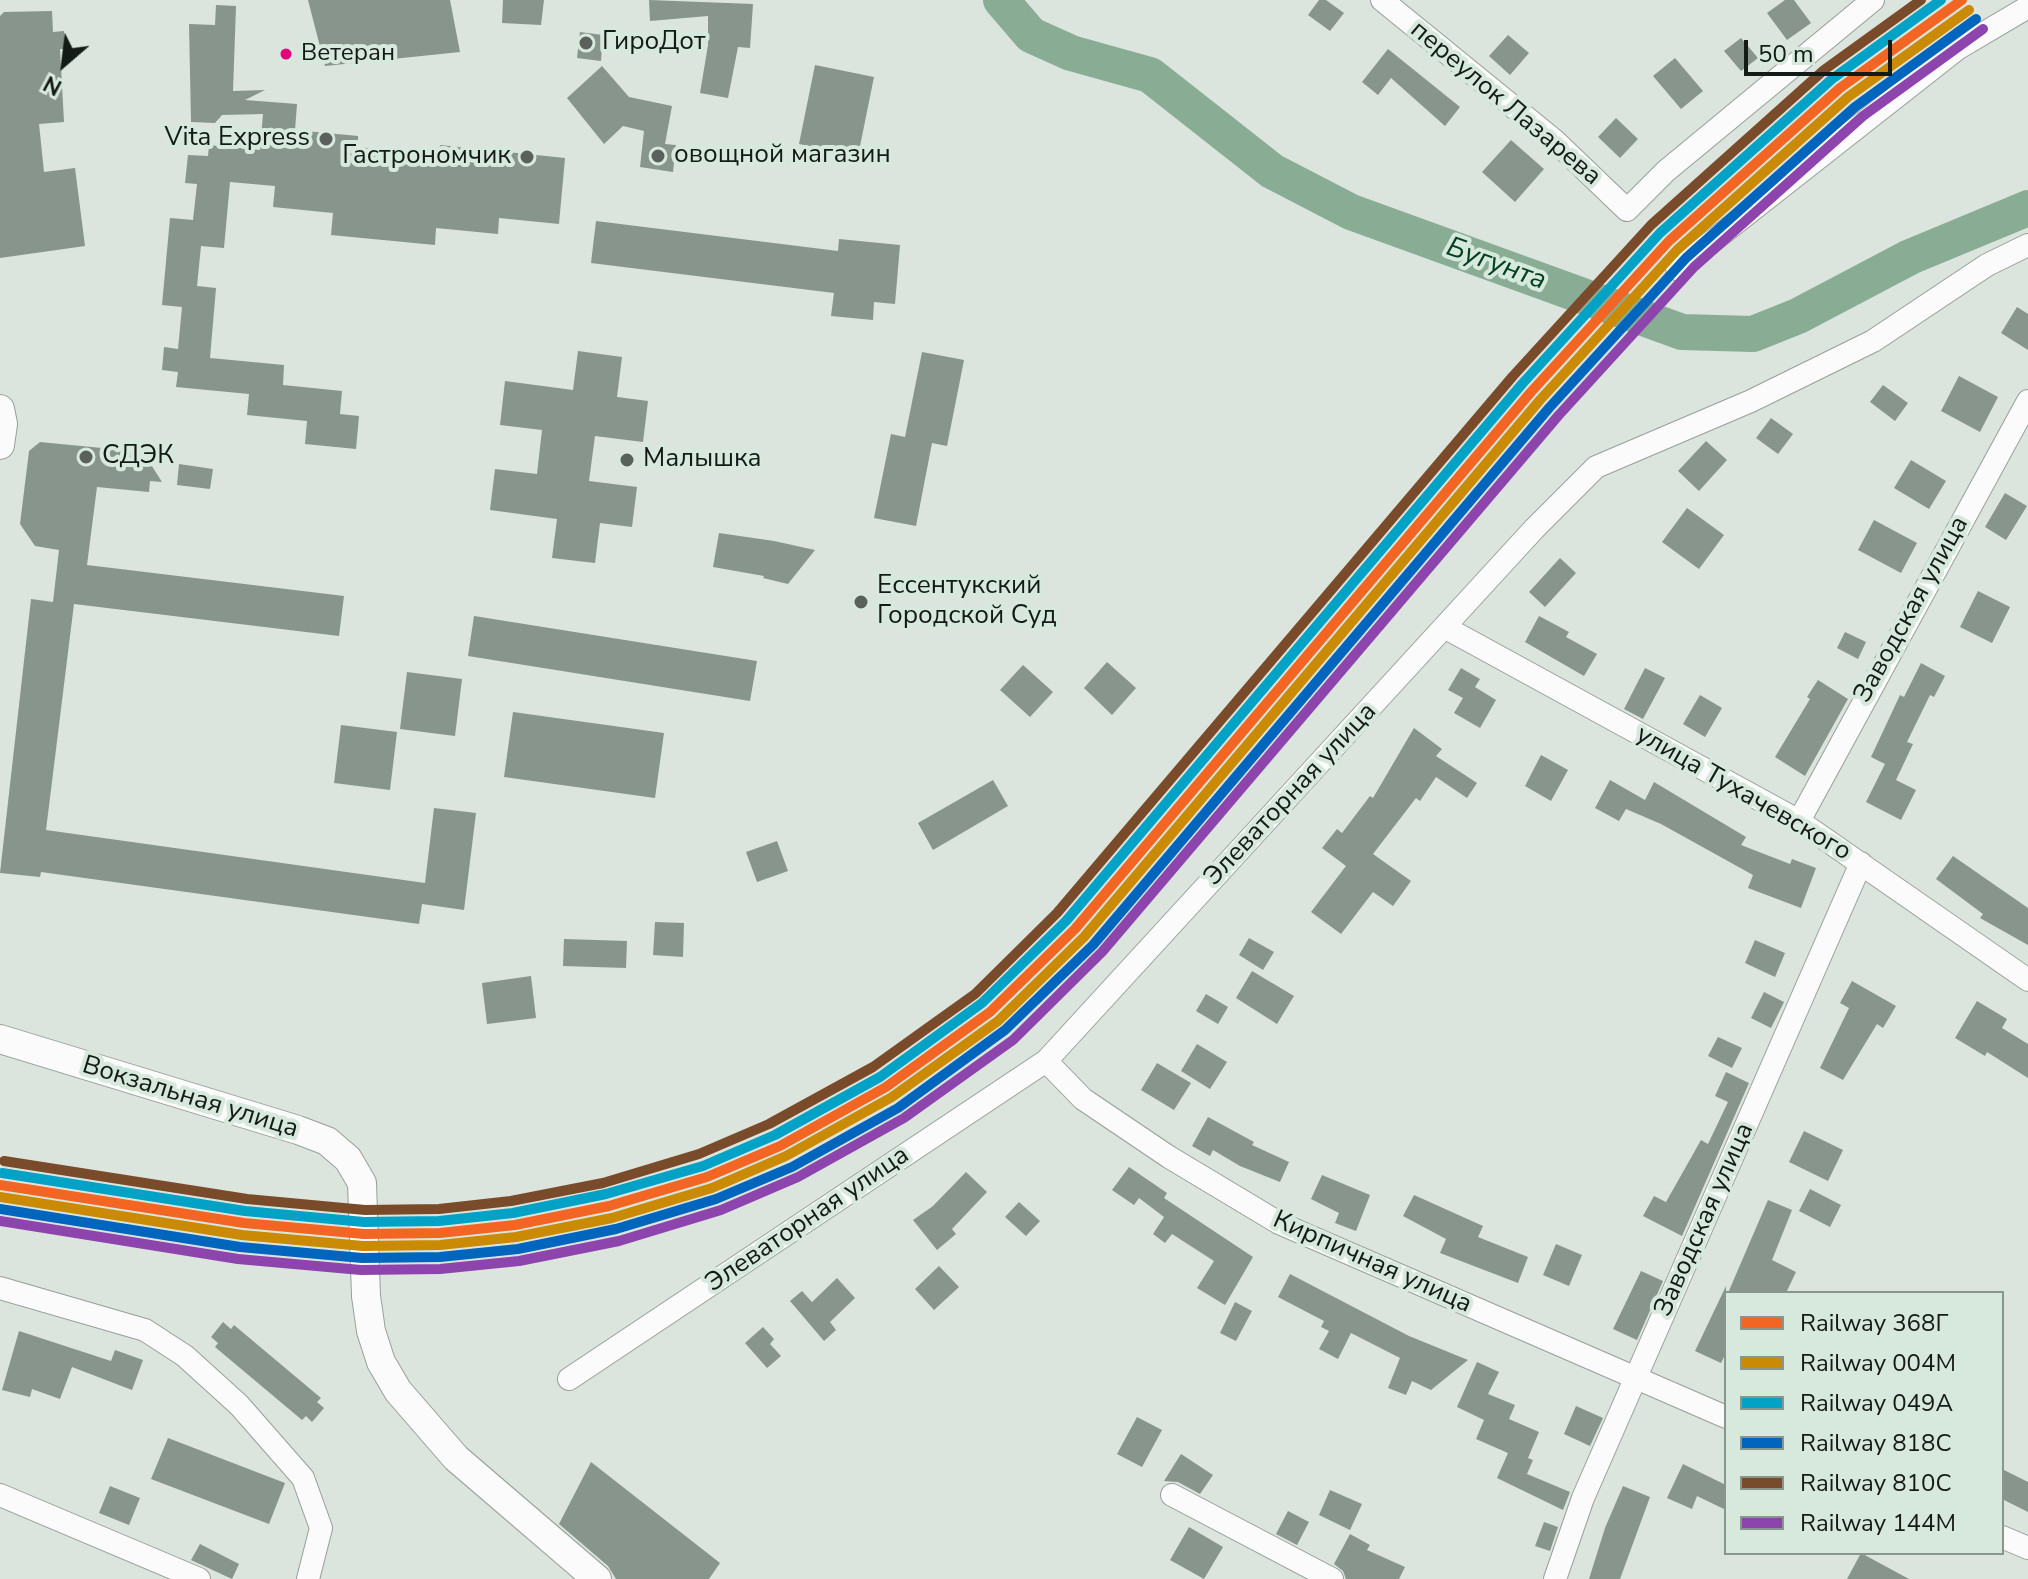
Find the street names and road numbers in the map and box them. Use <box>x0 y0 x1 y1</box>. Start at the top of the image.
street label: переулок Лазарева <box>1403 15 1607 193</box>
street label: Заводская улица <box>1848 511 1976 709</box>
street label: Элеваторная улица <box>1198 697 1384 893</box>
street label: улица Тухачевского <box>1630 720 1856 868</box>
street label: Вокзальная улица <box>78 1050 302 1146</box>
street label: Заводская улица <box>1648 1119 1762 1321</box>
street label: Элеваторная улица <box>700 1140 916 1300</box>
street label: Кирпичная улица <box>1268 1205 1476 1321</box>

